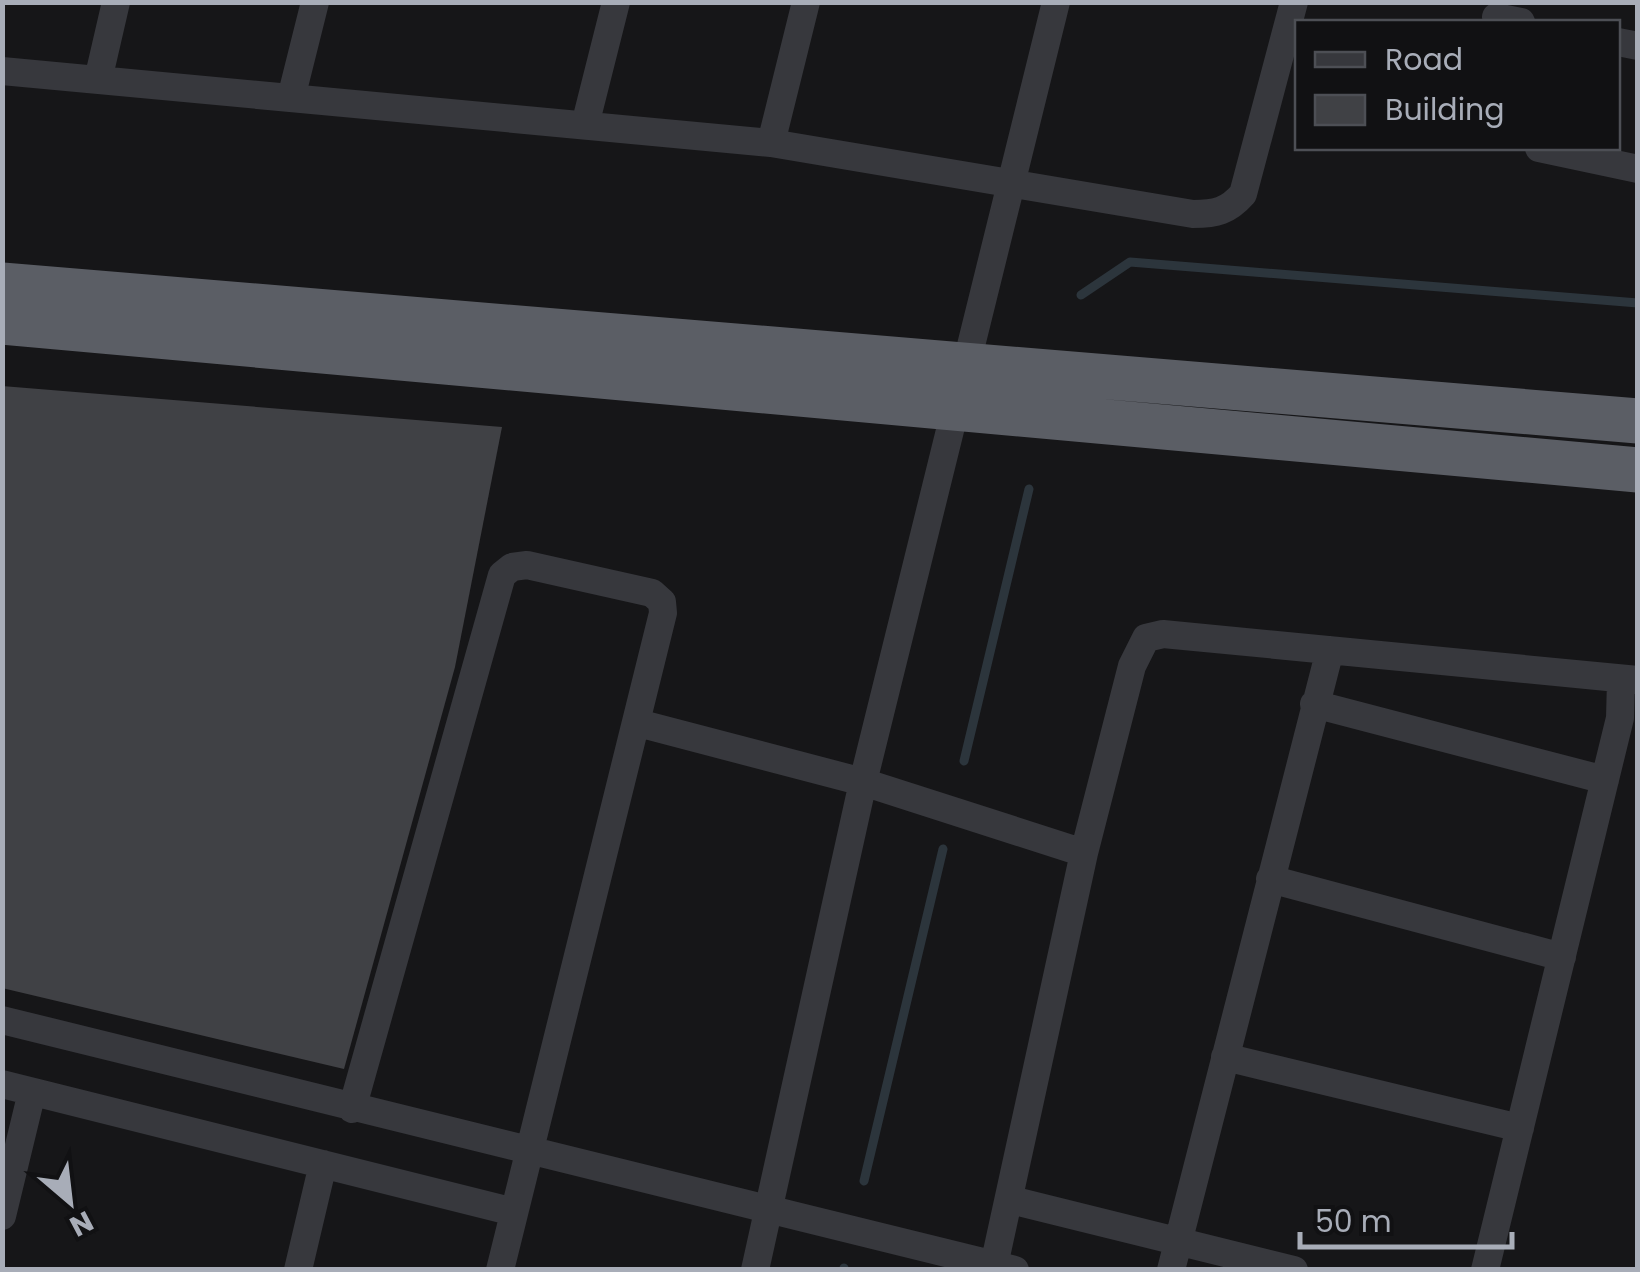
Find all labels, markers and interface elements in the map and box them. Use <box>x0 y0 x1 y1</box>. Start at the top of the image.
legend <box>1295 20 1620 150</box>
text: Road <box>1385 38 1463 81</box>
text: Building <box>1385 88 1505 131</box>
north arrow <box>20 1152 120 1252</box>
scale bar <box>1300 1187 1512 1249</box>
text: 50 m <box>1315 1200 1392 1243</box>
text: N <box>63 1201 100 1246</box>

